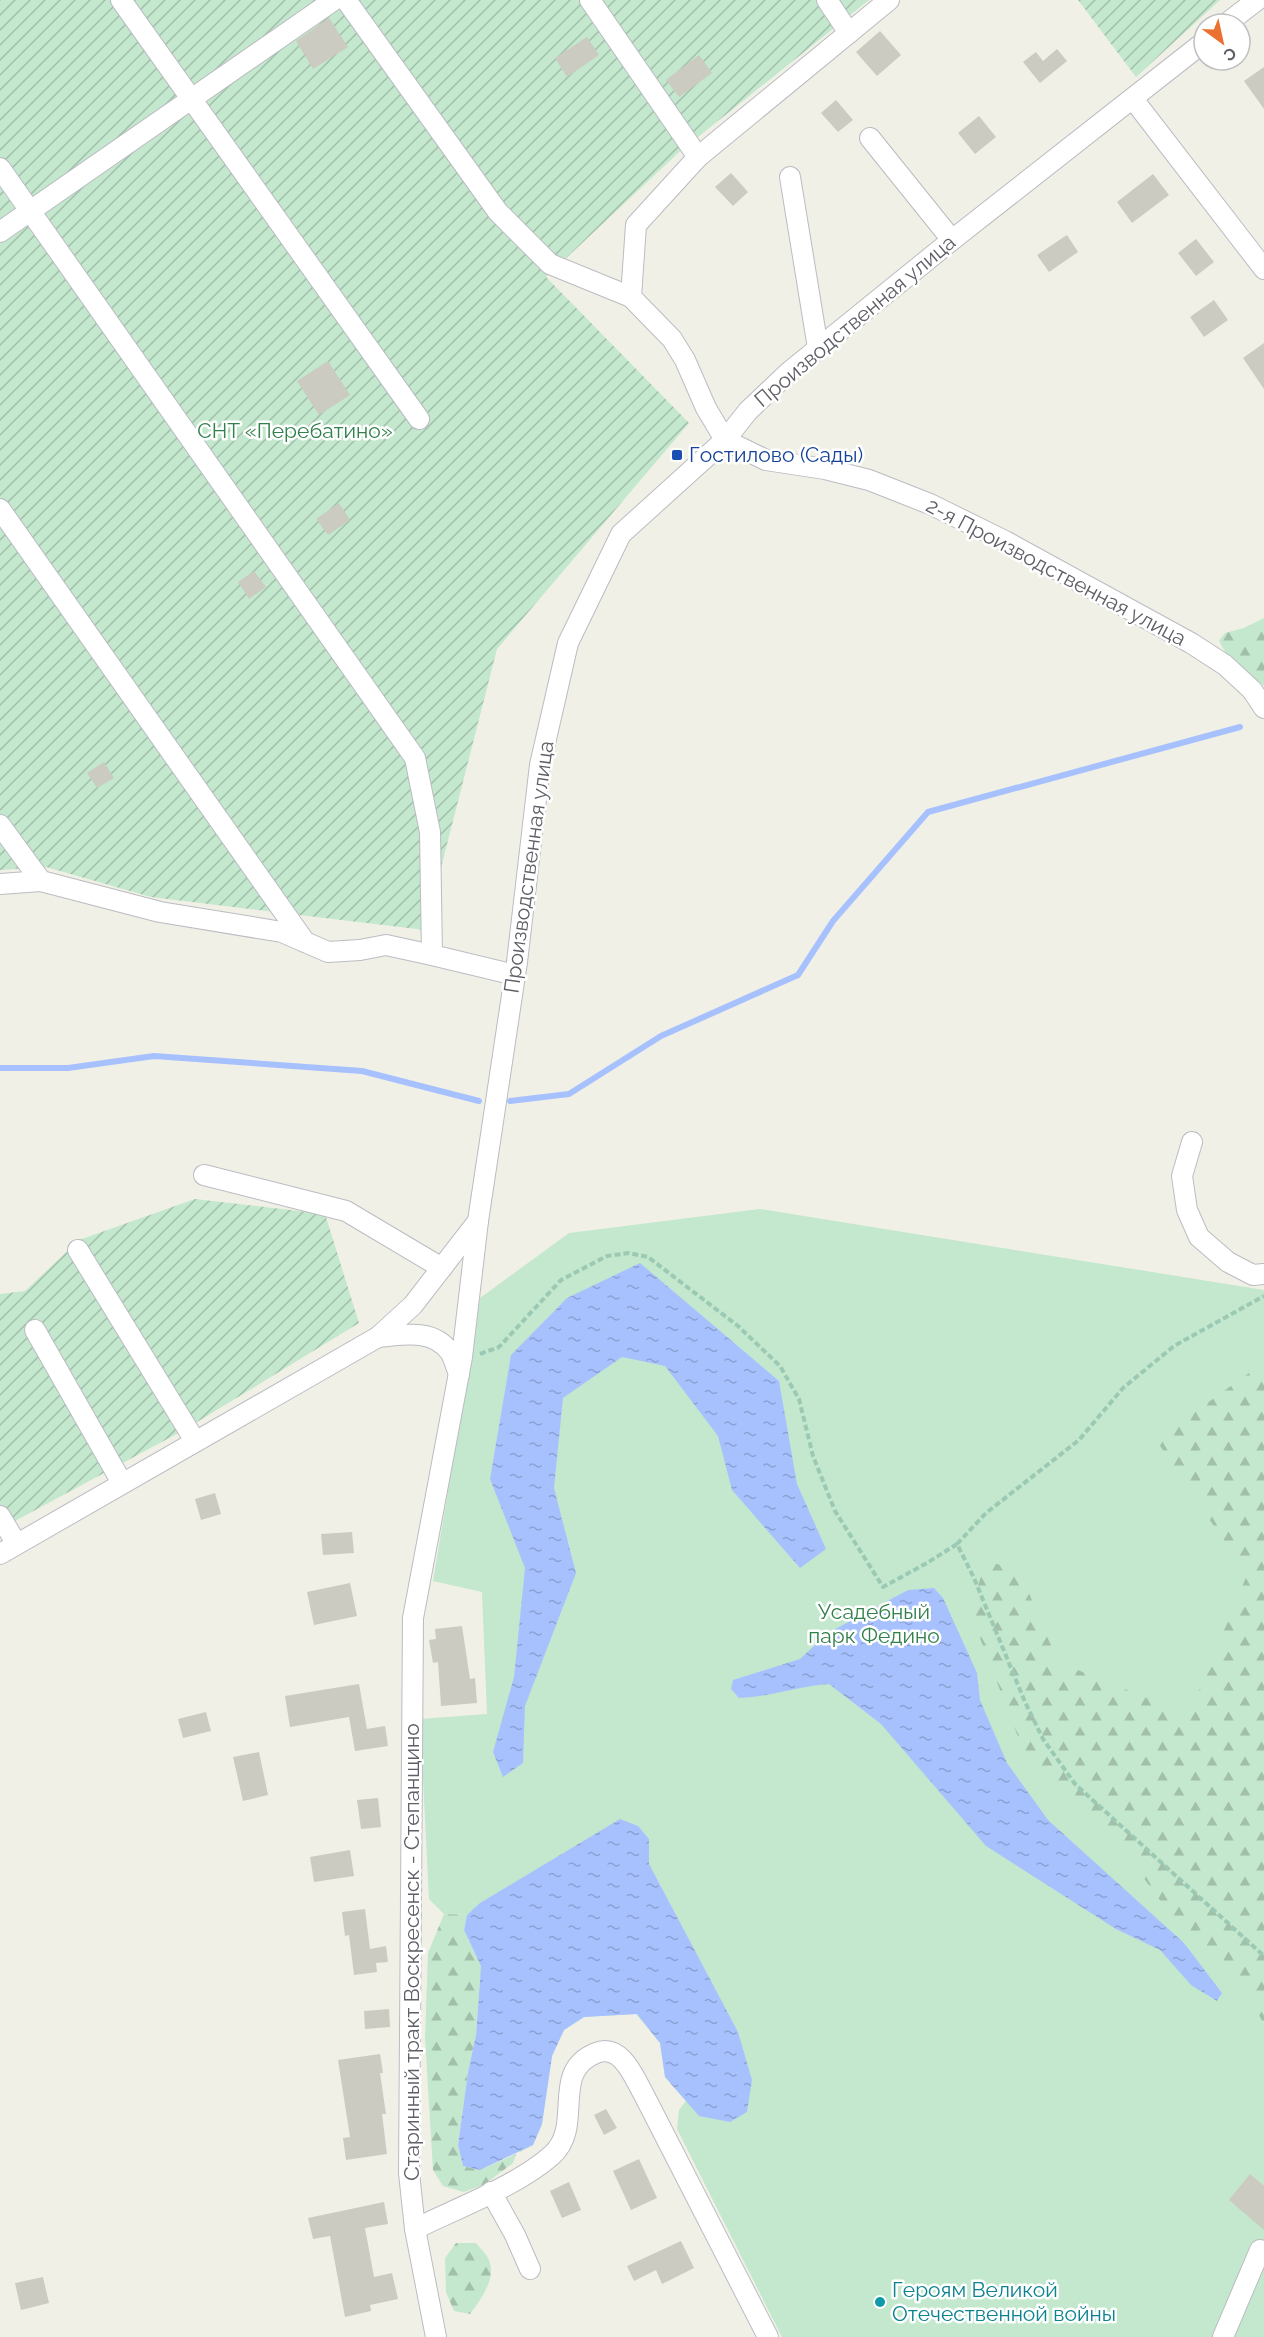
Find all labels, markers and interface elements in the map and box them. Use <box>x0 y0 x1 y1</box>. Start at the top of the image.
north arrow <box>1192 12 1252 72</box>
text: С <box>1220 43 1240 65</box>
street label: Производственная улица <box>749 229 960 412</box>
park label: СНТ «Перебатино» <box>197 418 393 443</box>
place label: Гостилово (Сады) <box>689 442 863 467</box>
marker: Гостилово (Сады) <box>670 448 684 462</box>
street label: 2-я Производственная улица <box>922 492 1190 651</box>
street label: Производственная улица <box>498 739 559 995</box>
park label: Усадебный парк Федино <box>808 1599 940 1648</box>
street label: Старинный тракт Воскресенск - Степанщино <box>399 1723 424 2181</box>
place label: Героям Великой Отечественной войны <box>892 2277 1116 2326</box>
marker: Героям Великой Отечественной войны <box>873 2295 887 2309</box>

